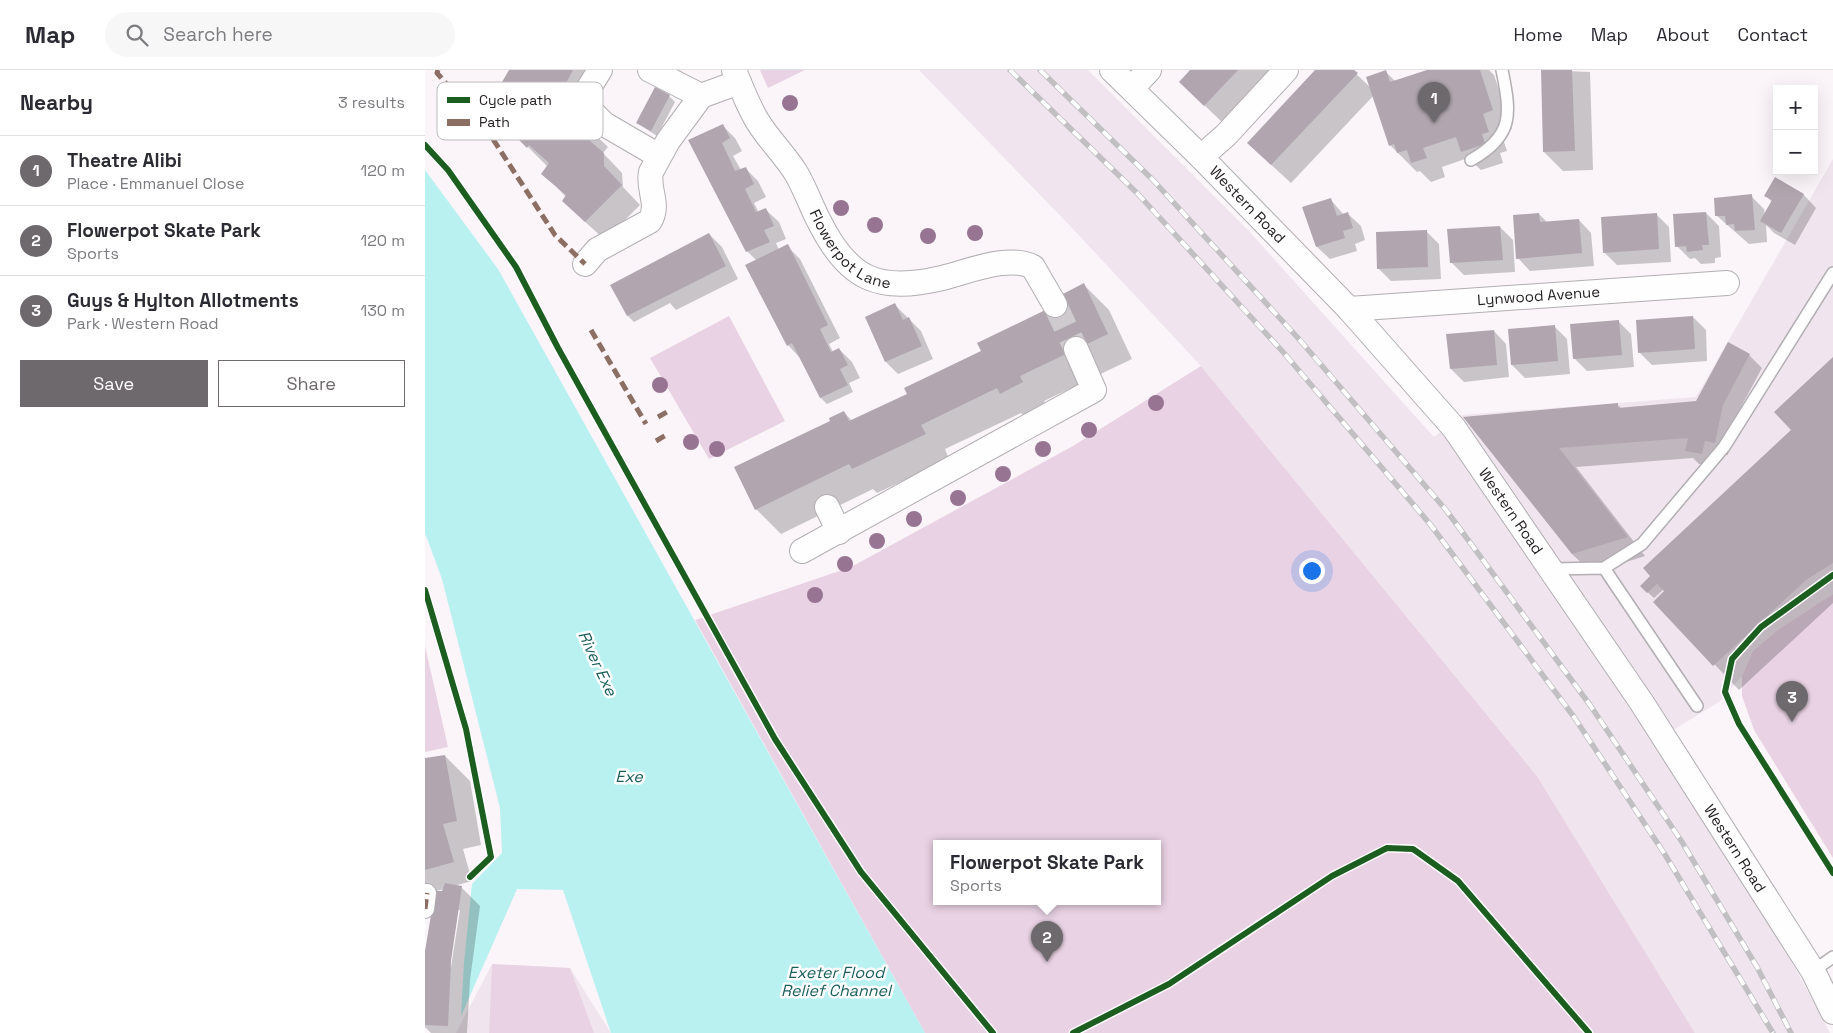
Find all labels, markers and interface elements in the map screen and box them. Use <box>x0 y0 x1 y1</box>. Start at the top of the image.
search box <box>105 12 455 57</box>
text: Map <box>25 19 75 50</box>
icon: search <box>123 21 151 49</box>
text: Search here <box>163 22 273 47</box>
text: Home <box>1514 23 1563 46</box>
text: Map <box>1591 23 1628 46</box>
text: About <box>1656 23 1710 46</box>
text: Contact <box>1738 23 1808 46</box>
legend <box>437 82 603 140</box>
pin: 1 <box>1418 82 1450 123</box>
map controls <box>1773 85 1818 175</box>
button: + <box>1773 85 1818 130</box>
text: Nearby <box>20 89 93 116</box>
text: Cycle path <box>479 91 552 109</box>
text: 3 results <box>338 92 405 113</box>
text: Path <box>479 113 510 131</box>
button: − <box>1773 130 1818 175</box>
text: Theatre Alibi <box>67 148 182 173</box>
text: 1 <box>32 160 40 181</box>
text: 120 m <box>361 160 405 181</box>
street label: Western Road <box>1206 162 1290 247</box>
text: Place · Emmanuel Close <box>67 173 244 194</box>
street label: Flowerpot Lane <box>806 206 892 292</box>
text: Flowerpot Skate Park <box>67 218 261 243</box>
text: 2 <box>31 230 41 251</box>
text: 120 m <box>361 230 405 251</box>
text: Sports <box>67 243 119 264</box>
street label: Lynwood Avenue <box>1476 282 1601 309</box>
text: Guys & Hylton Allotments <box>67 288 299 313</box>
text: 3 <box>31 300 41 321</box>
text: 130 m <box>361 300 405 321</box>
text: Park · Western Road <box>67 313 219 334</box>
button: Save <box>20 360 208 407</box>
button: Share <box>218 360 405 407</box>
street label: Western Road <box>1475 464 1547 558</box>
your location <box>1299 558 1325 584</box>
water label: River Exe <box>573 627 622 700</box>
pin: 3 <box>1776 681 1808 722</box>
water label: Exe <box>615 766 643 787</box>
street label: Western Road <box>1700 801 1770 896</box>
popup <box>933 840 1161 905</box>
text: Flowerpot Skate Park <box>950 850 1144 875</box>
text: Sports <box>950 875 1002 896</box>
pin: 2 <box>1031 921 1063 962</box>
water label: Exeter Flood Relief Channel <box>781 962 893 1001</box>

